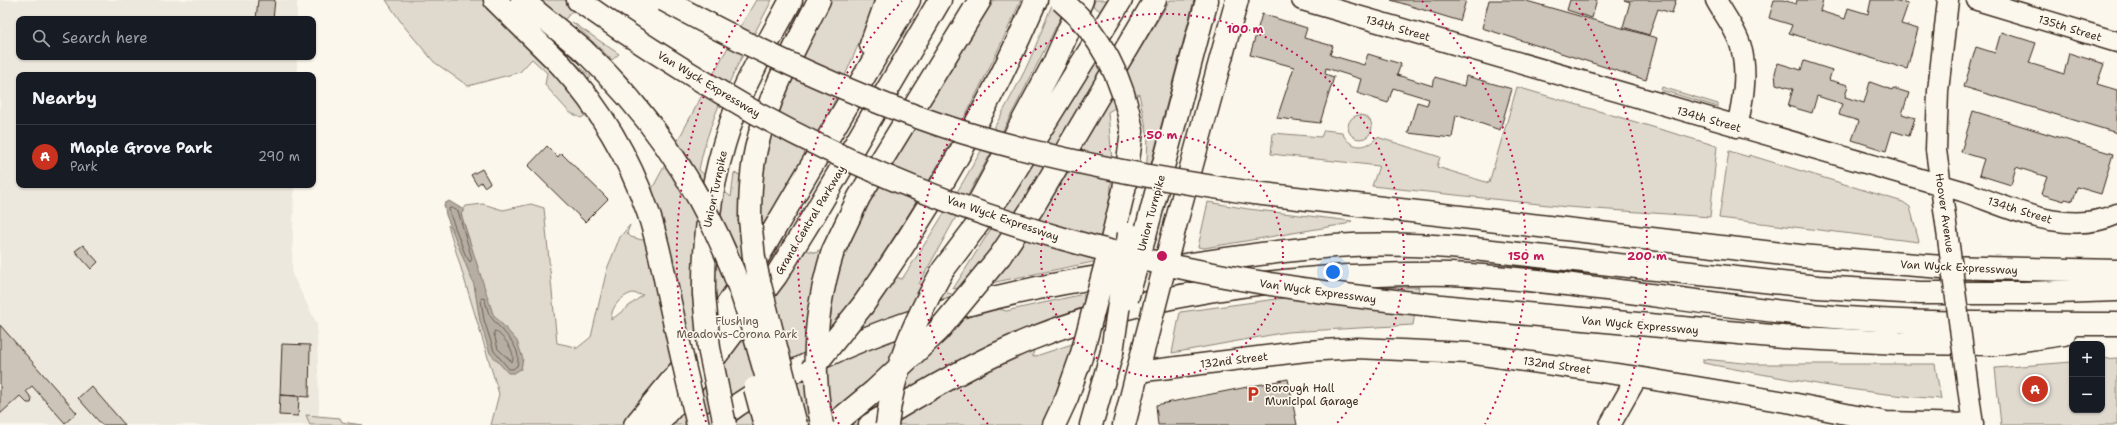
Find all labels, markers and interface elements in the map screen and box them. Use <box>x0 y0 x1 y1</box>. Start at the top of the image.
street label: 134th Street <box>1364 12 1432 45</box>
street label: 135th Street <box>2036 12 2104 45</box>
search box <box>16 16 316 60</box>
text: 100 m <box>1227 21 1264 37</box>
icon: search <box>30 27 52 49</box>
text: Search here <box>62 28 148 48</box>
street label: Van Wyck Expressway <box>654 48 763 121</box>
text: Nearby <box>32 87 97 109</box>
street label: 134th Street <box>1675 103 1743 136</box>
text: 50 m <box>1147 127 1178 143</box>
text: Maple Grove Park <box>70 138 212 158</box>
text: A <box>40 148 50 165</box>
text: 290 m <box>258 148 300 165</box>
street label: Union Turnpike <box>700 149 731 229</box>
text: Park <box>70 158 98 175</box>
street label: Grand Central Parkway <box>772 163 849 278</box>
street label: Hoover Avenue <box>1931 172 1958 254</box>
street label: Union Turnpike <box>1134 173 1169 253</box>
street label: Van Wyck Expressway <box>945 192 1061 245</box>
street label: 134th Street <box>1986 194 2054 227</box>
text: 150 m <box>1508 248 1544 264</box>
text: 200 m <box>1627 248 1667 264</box>
centre of rings <box>1155 249 1169 263</box>
street label: Van Wyck Expressway <box>1900 257 2018 278</box>
your location <box>1323 262 1343 282</box>
street label: Van Wyck Expressway <box>1259 276 1377 307</box>
street label: Van Wyck Expressway <box>1581 313 1699 338</box>
park label: Flushing Meadows-Corona Park <box>676 314 798 342</box>
map controls <box>2069 341 2105 413</box>
button: + <box>2069 341 2105 377</box>
street label: 132nd Street <box>1199 349 1269 372</box>
street label: 132nd Street <box>1522 353 1592 378</box>
pin: A <box>2022 374 2048 404</box>
button: − <box>2069 377 2105 413</box>
place label: Borough Hall Municipal Garage <box>1265 381 1359 409</box>
parking icon: Borough Hall Municipal Garage <box>1244 385 1262 403</box>

